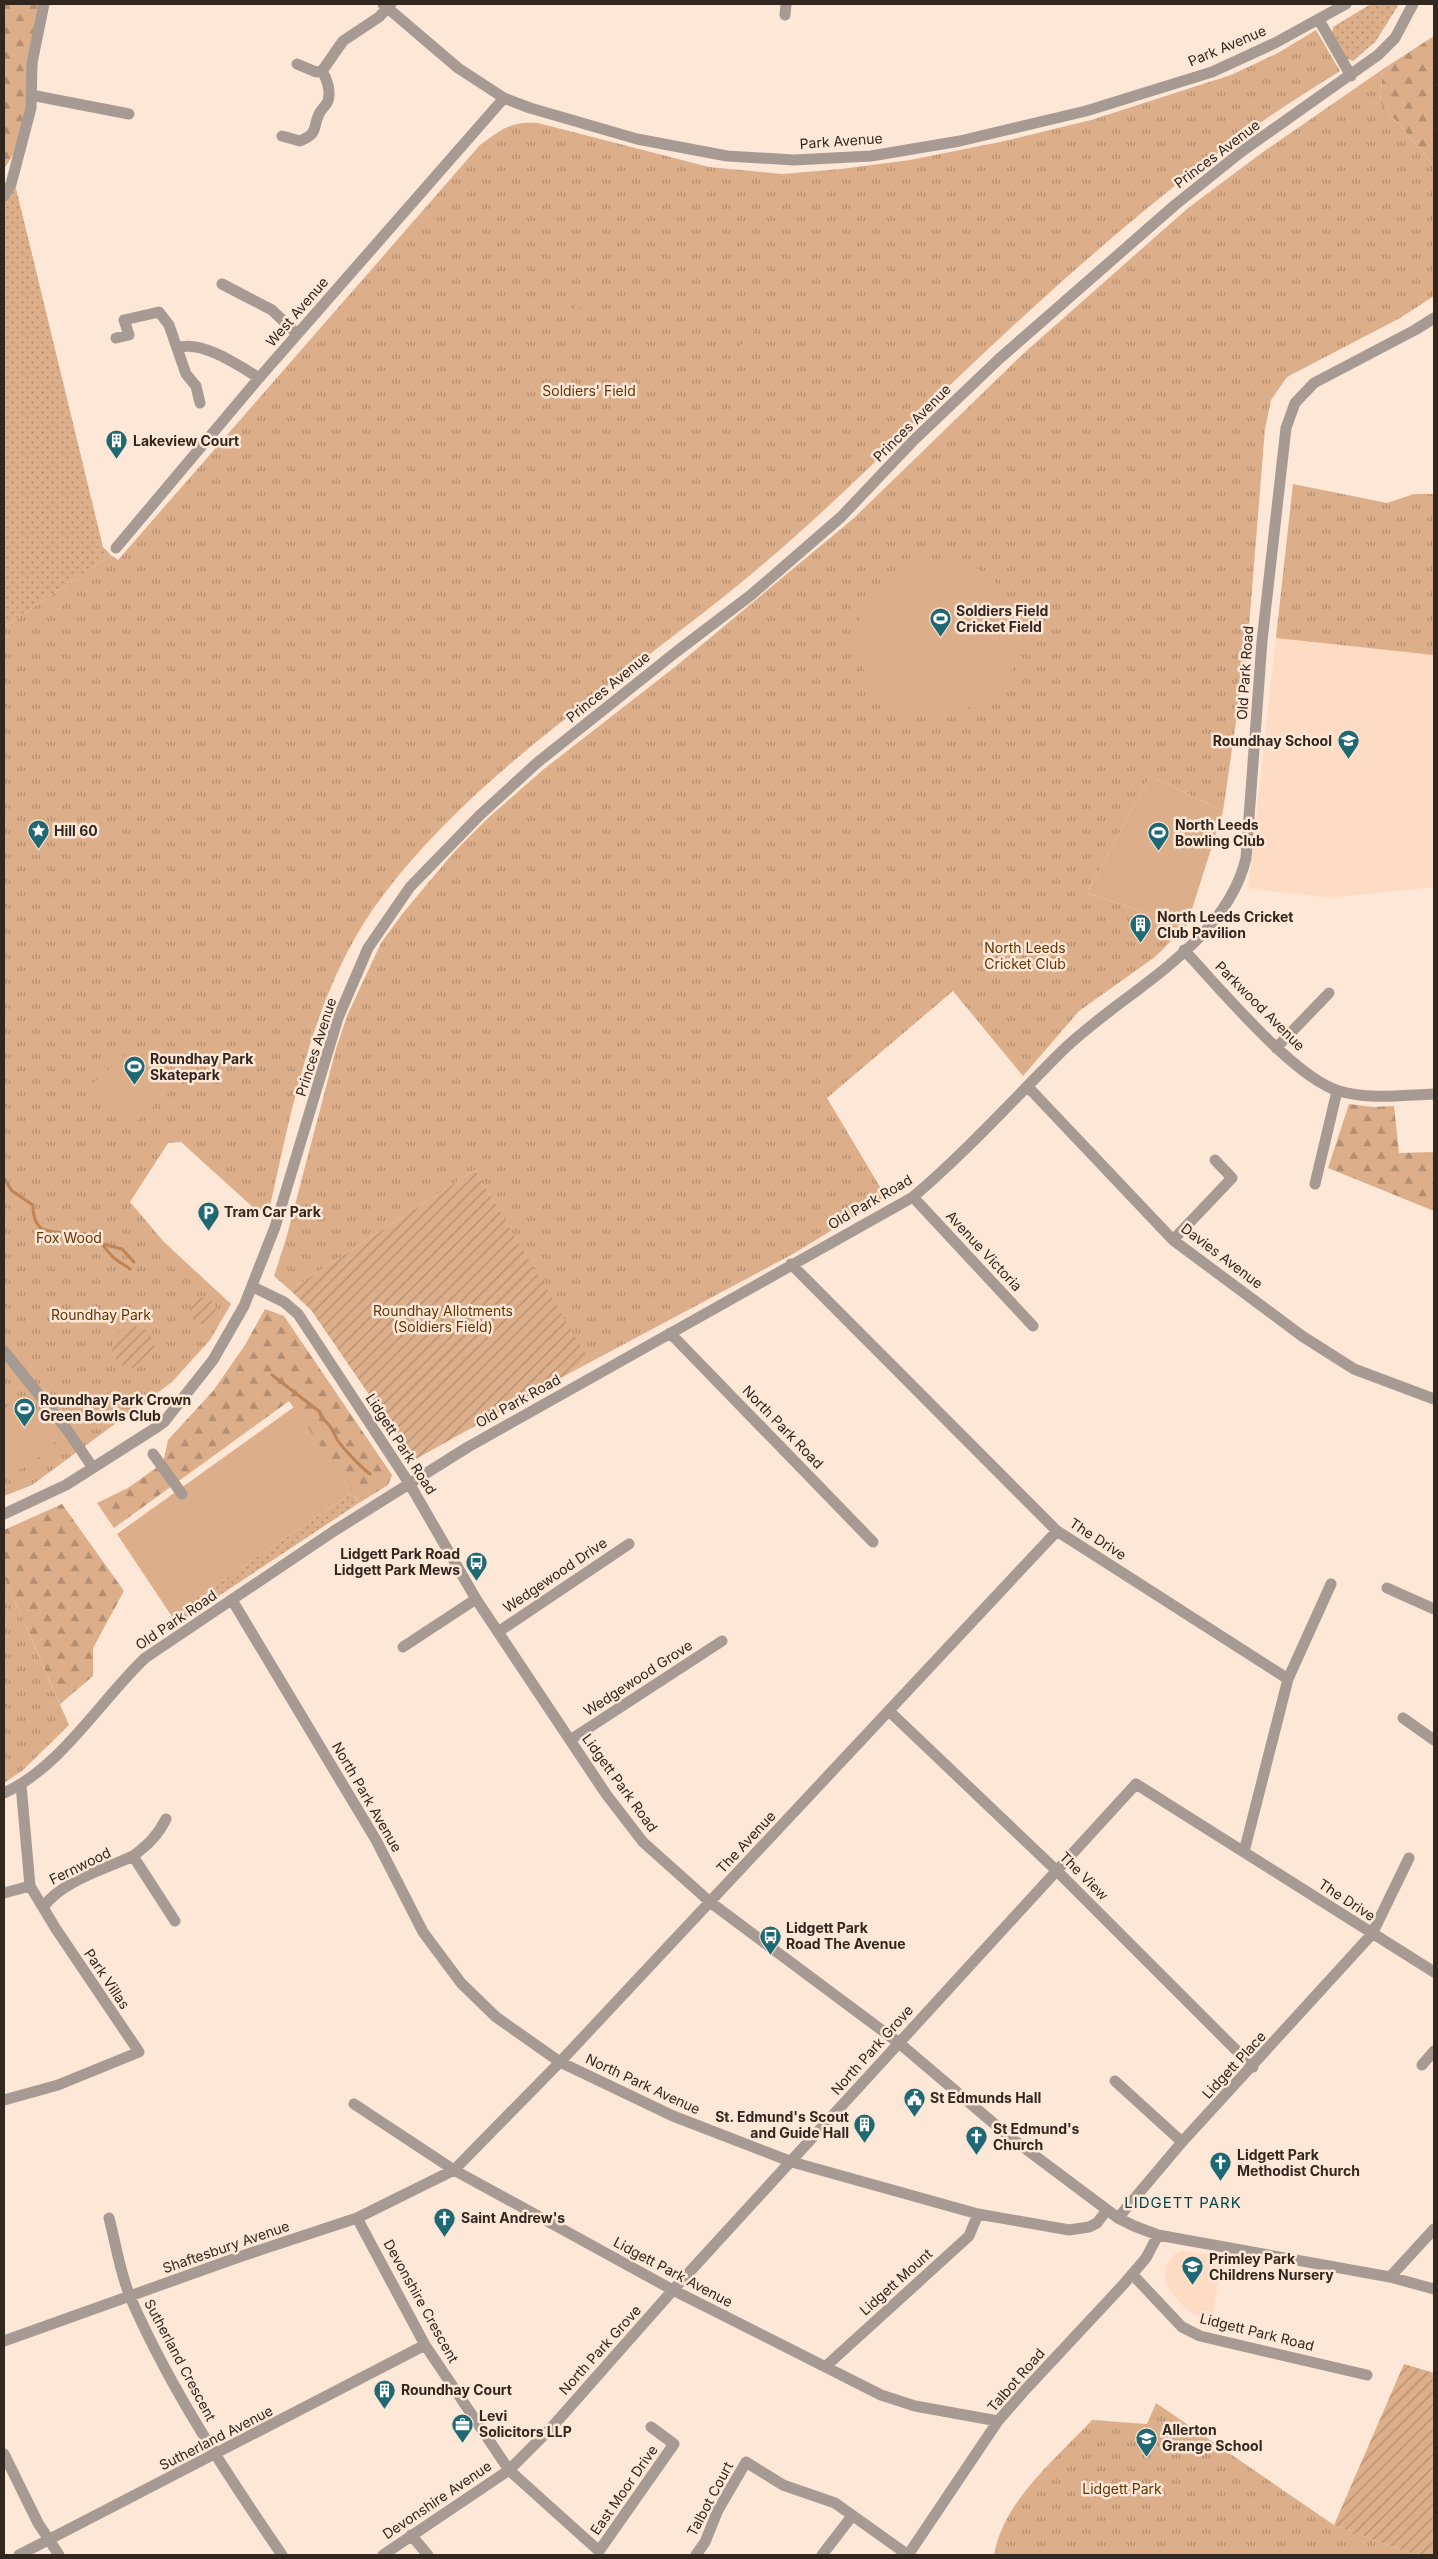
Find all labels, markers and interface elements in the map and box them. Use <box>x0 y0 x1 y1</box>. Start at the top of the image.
street label: Park Avenue <box>1185 21 1268 70</box>
street label: Princes Avenue <box>1171 116 1263 191</box>
street label: Park Avenue <box>799 129 883 152</box>
street label: West Avenue <box>262 274 331 350</box>
street label: Princes Avenue <box>869 380 954 465</box>
park label: Soldiers' Field <box>542 382 636 399</box>
building icon: Lakeview Court <box>105 429 129 460</box>
place label: Lakeview Court <box>133 432 239 449</box>
place label: Soldiers Field Cricket Field <box>956 602 1048 635</box>
sports icon: Soldiers Field Cricket Field <box>928 607 952 638</box>
street label: Old Park Road <box>1233 625 1256 721</box>
street label: Princes Avenue <box>562 648 653 726</box>
school or university icon: Roundhay School <box>1336 729 1360 760</box>
place label: Roundhay School <box>1213 732 1332 749</box>
place label: North Leeds Bowling Club <box>1175 816 1265 849</box>
place icon: Hill 60 <box>26 819 50 850</box>
sports icon: North Leeds Bowling Club <box>1147 821 1171 852</box>
place label: Hill 60 <box>54 822 98 839</box>
place label: North Leeds Cricket Club Pavilion <box>1157 908 1293 941</box>
building icon: North Leeds Cricket Club Pavilion <box>1129 913 1153 944</box>
park label: North Leeds Cricket Club <box>984 939 1066 972</box>
street label: Parkwood Avenue <box>1212 957 1309 1054</box>
street label: Princes Avenue <box>292 995 339 1098</box>
place label: Roundhay Park Skatepark <box>150 1050 254 1083</box>
sports icon: Roundhay Park Skatepark <box>122 1055 146 1086</box>
street label: Old Park Road <box>825 1171 915 1233</box>
parking icon: Tram Car Park <box>196 1200 220 1231</box>
place label: Tram Car Park <box>224 1203 322 1220</box>
street label: Avenue Victoria <box>943 1207 1026 1294</box>
street label: Davies Avenue <box>1178 1219 1266 1292</box>
park label: Fox Wood <box>36 1229 102 1246</box>
park label: Roundhay Allotments (Soldiers Field) <box>373 1302 513 1335</box>
park label: Roundhay Park <box>51 1306 151 1323</box>
street label: Old Park Road <box>472 1370 563 1431</box>
street label: North Park Road <box>739 1382 827 1472</box>
street label: Lidgett Park Road <box>362 1390 440 1497</box>
place label: Roundhay Park Crown Green Bowls Club <box>40 1391 191 1424</box>
sports icon: Roundhay Park Crown Green Bowls Club <box>12 1396 36 1427</box>
street label: The Drive <box>1067 1514 1130 1563</box>
street label: Wedgewood Drive <box>500 1534 610 1616</box>
place label: Lidgett Park Road Lidgett Park Mews <box>334 1545 460 1578</box>
bus stop icon: Lidgett Park Road Lidgett Park Mews <box>464 1550 488 1581</box>
street label: Old Park Road <box>132 1586 220 1653</box>
street label: Wedgewood Grove <box>580 1636 695 1719</box>
street label: Lidgett Park Road <box>579 1730 662 1835</box>
street label: North Park Avenue <box>329 1739 406 1855</box>
street label: The Avenue <box>713 1807 779 1876</box>
street label: Fernwood <box>46 1843 113 1888</box>
street label: The View <box>1056 1848 1112 1904</box>
street label: The Drive <box>1316 1875 1379 1924</box>
place label: Lidgett Park Road The Avenue <box>786 1919 906 1952</box>
bus stop icon: Lidgett Park Road The Avenue <box>758 1924 782 1955</box>
street label: Park Villas <box>81 1945 134 2012</box>
street label: North Park Grove <box>827 2001 916 2098</box>
street label: Lidgett Place <box>1198 2028 1269 2102</box>
street label: North Park Avenue <box>583 2050 703 2118</box>
public building icon: St Edmunds Hall <box>902 2086 926 2117</box>
place label: St Edmunds Hall <box>930 2089 1041 2106</box>
place label: St. Edmund's Scout and Guide Hall <box>715 2108 849 2141</box>
building icon: St. Edmund's Scout and Guide Hall <box>853 2113 877 2144</box>
place label: St Edmund's Church <box>993 2120 1080 2153</box>
church icon: St Edmund's Church <box>965 2125 989 2156</box>
place label: Lidgett Park Methodist Church <box>1237 2146 1360 2179</box>
church icon: Lidgett Park Methodist Church <box>1209 2151 1233 2182</box>
district label: LIDGETT PARK <box>1124 2193 1242 2212</box>
church icon: Saint Andrew's <box>433 2206 457 2237</box>
place label: Saint Andrew's <box>461 2209 565 2226</box>
street label: Shaftesbury Avenue <box>160 2217 292 2276</box>
street label: Lidgett Park Avenue <box>611 2233 736 2310</box>
street label: Devonshire Crescent <box>380 2236 463 2366</box>
street label: Lidgett Mount <box>856 2244 936 2319</box>
place label: Primley Park Childrens Nursery <box>1209 2250 1334 2283</box>
school or university icon: Primley Park Childrens Nursery <box>1181 2255 1205 2286</box>
street label: Sutherland Crescent <box>141 2296 220 2424</box>
street label: North Park Grove <box>555 2301 644 2398</box>
street label: Lidgett Park Road <box>1198 2309 1316 2354</box>
street label: Talbot Road <box>983 2344 1048 2415</box>
building icon: Roundhay Court <box>373 2378 397 2409</box>
place label: Roundhay Court <box>401 2381 512 2398</box>
street label: Sutherland Avenue <box>156 2402 275 2473</box>
place label: Levi Solicitors LLP <box>479 2407 572 2440</box>
office icon: Levi Solicitors LLP <box>451 2412 475 2443</box>
place label: Allerton Grange School <box>1162 2421 1262 2454</box>
school or university icon: Allerton Grange School <box>1134 2426 1158 2457</box>
street label: East Moor Drive <box>586 2442 661 2538</box>
street label: Devonshire Avenue <box>379 2457 494 2542</box>
street label: Talbot Court <box>683 2458 736 2539</box>
park label: Lidgett Park <box>1082 2480 1162 2497</box>

